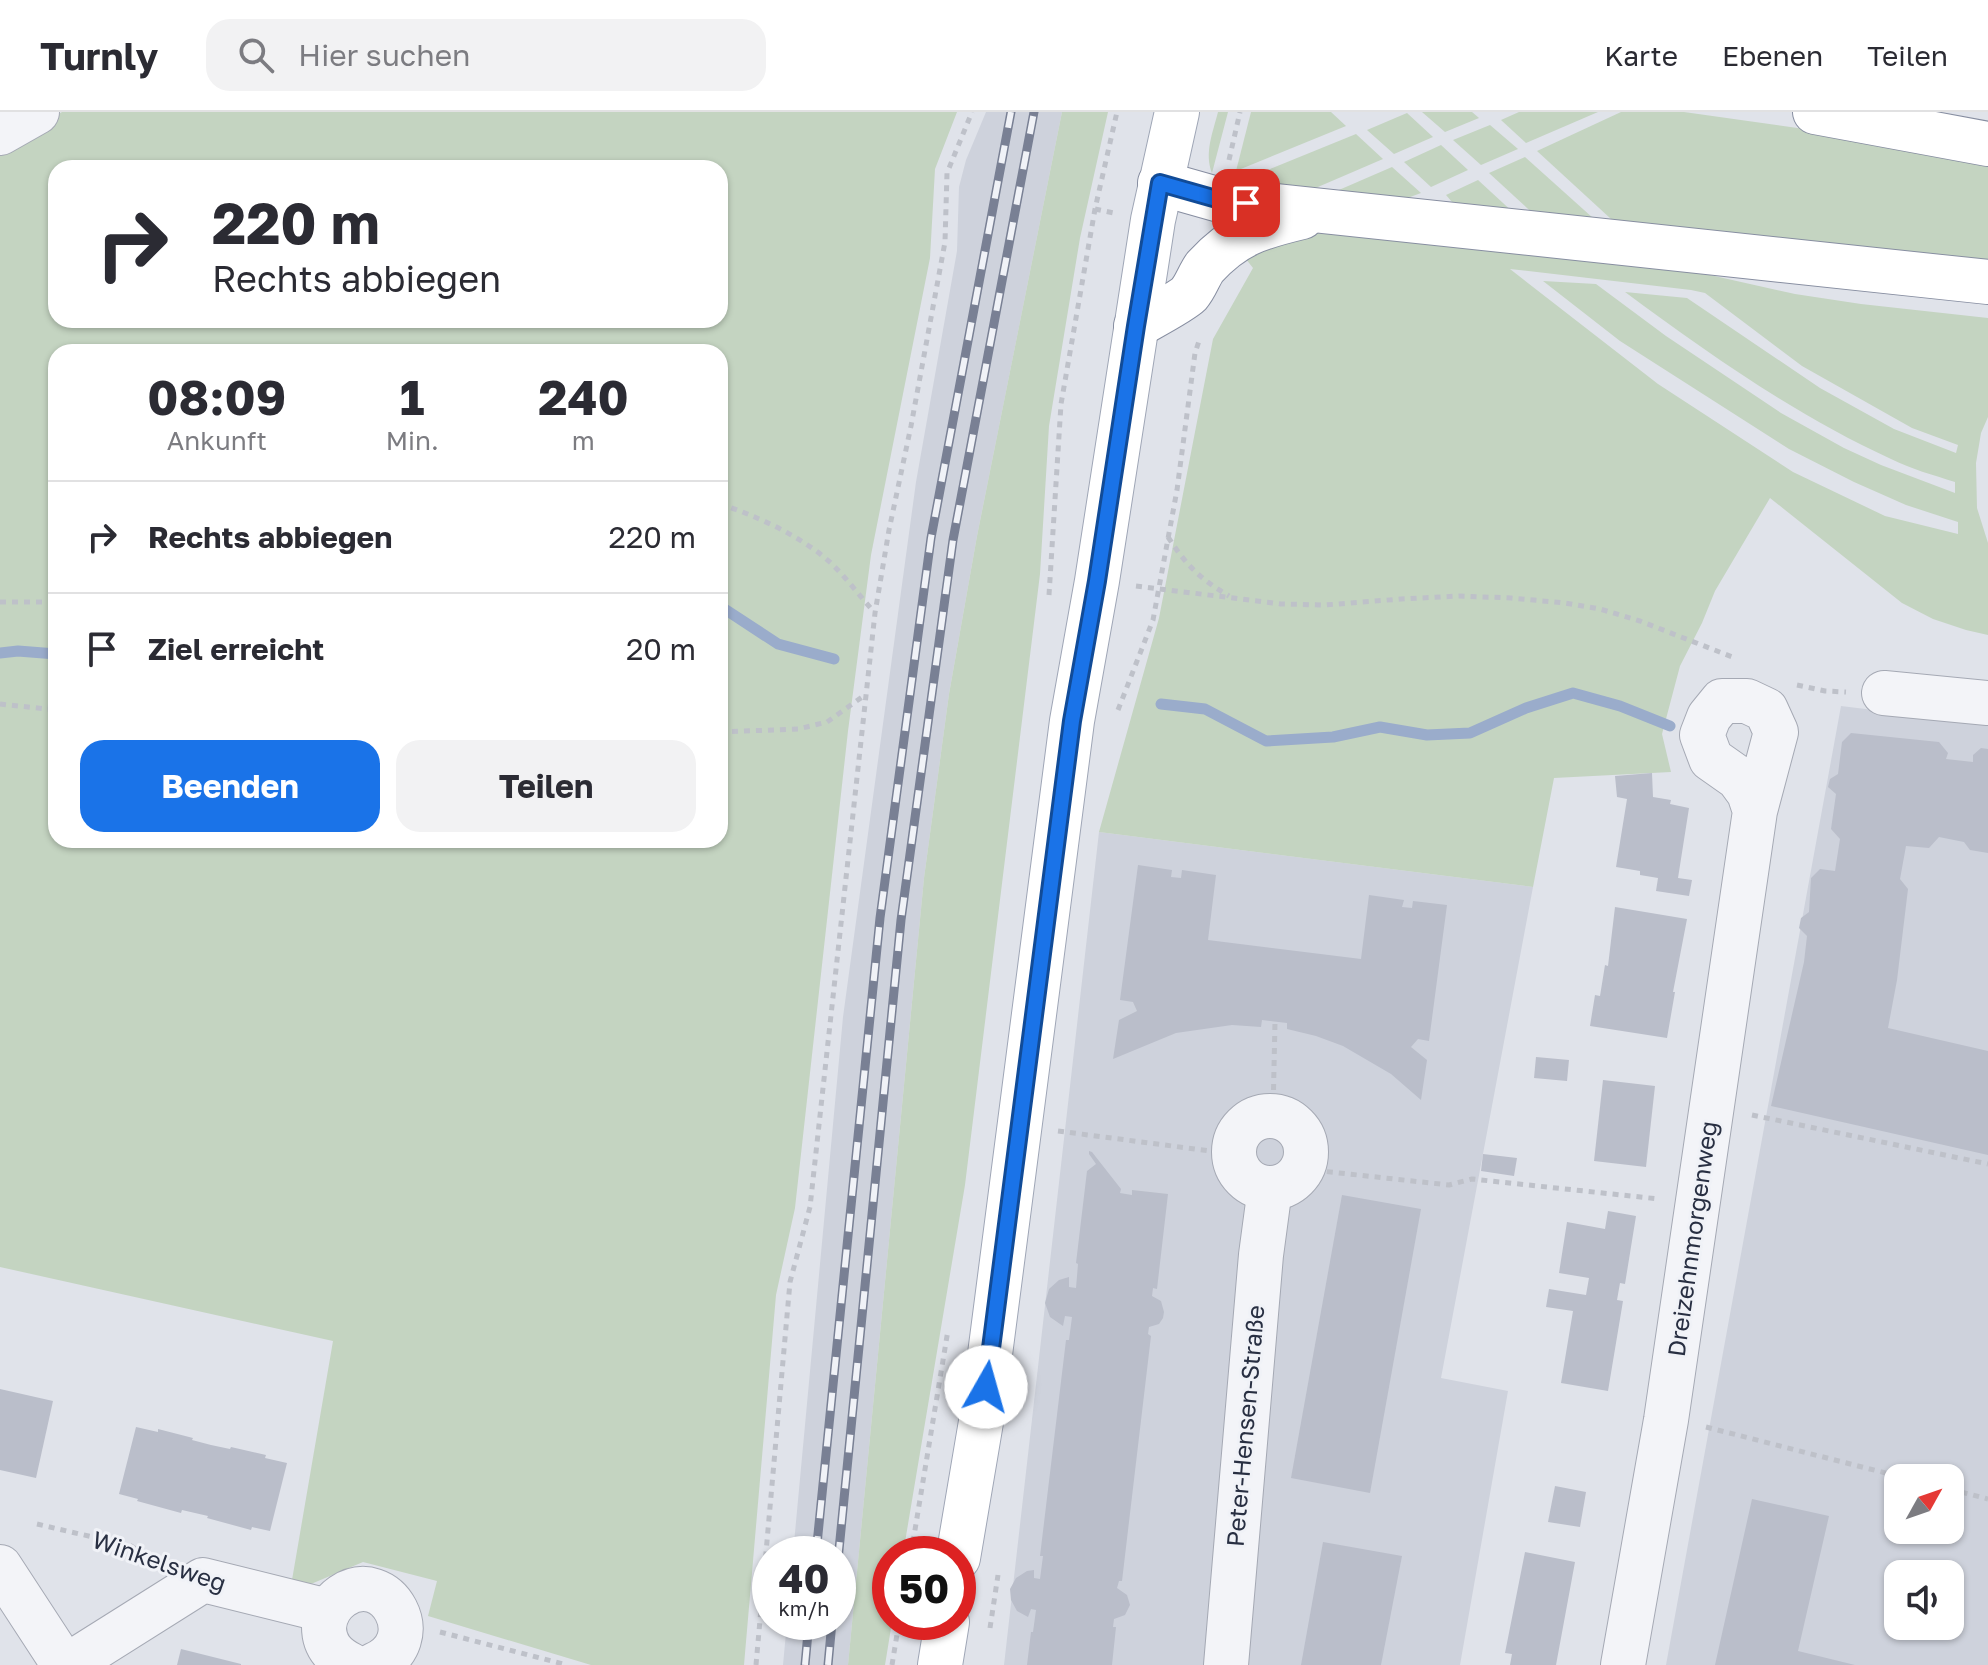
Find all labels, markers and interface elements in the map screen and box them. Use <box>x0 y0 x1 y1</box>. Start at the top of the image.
search box <box>206 19 766 91</box>
text: Turnly <box>40 33 158 78</box>
icon: search <box>234 33 278 77</box>
text: Hier suchen <box>298 37 471 73</box>
text: Karte <box>1604 39 1678 72</box>
text: Ebenen <box>1722 39 1823 72</box>
text: Teilen <box>1867 39 1948 72</box>
pin <box>1212 169 1280 237</box>
icon: arrive <box>1224 181 1268 225</box>
text: 220 m <box>212 189 380 256</box>
icon: right <box>80 192 184 296</box>
text: Rechts abbiegen <box>212 257 501 300</box>
text: 08:09 <box>147 368 286 426</box>
text: 1 <box>400 368 425 426</box>
text: 240 <box>538 368 629 426</box>
text: Ankunft <box>167 425 267 456</box>
text: Min. <box>386 425 439 456</box>
text: m <box>572 425 595 456</box>
icon: right <box>80 515 124 559</box>
text: Rechts abbiegen <box>148 519 392 555</box>
text: 220 m <box>609 519 696 555</box>
icon: arrive <box>80 627 124 671</box>
text: Ziel erreicht <box>148 631 324 667</box>
text: 20 m <box>626 631 696 667</box>
button: Beenden <box>80 740 380 832</box>
button: Teilen <box>396 740 696 832</box>
street label: Dreizehnmorgenweg <box>1661 1119 1722 1359</box>
street label: Peter-Hensen-Straße <box>1219 1304 1270 1548</box>
position arrow <box>944 1345 1028 1429</box>
north arrow <box>1884 1464 1964 1544</box>
map controls <box>1884 1464 1964 1640</box>
street label: Winkelsweg <box>89 1524 230 1597</box>
speed limit sign: 50 <box>872 1536 976 1640</box>
text: 40 <box>779 1554 830 1602</box>
button: sound <box>1884 1560 1964 1640</box>
text: km/h <box>779 1596 829 1620</box>

